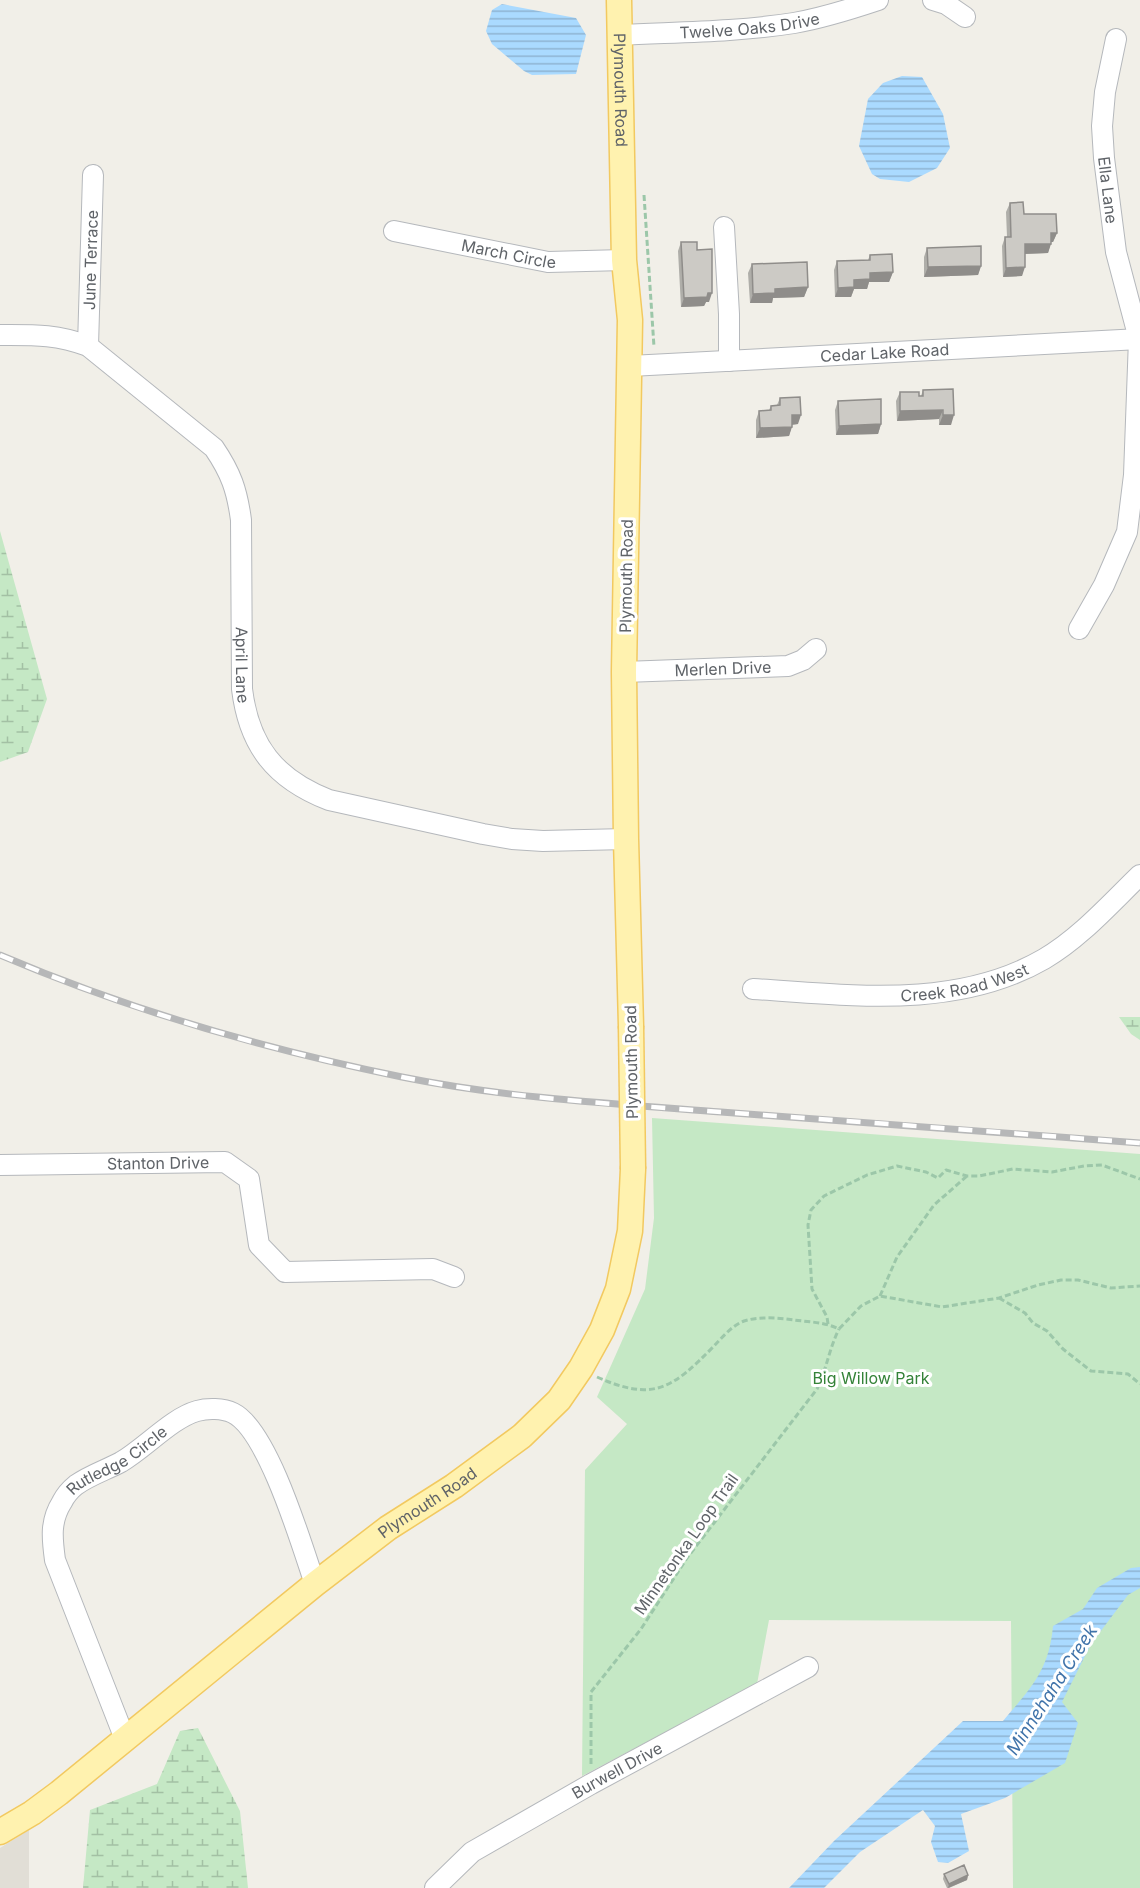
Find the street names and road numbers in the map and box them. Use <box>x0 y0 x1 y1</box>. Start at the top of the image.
street label: Twelve Oaks Drive <box>679 8 822 42</box>
street label: Plymouth Road <box>610 33 632 147</box>
street label: Ella Lane <box>1094 155 1122 225</box>
street label: June Terrace <box>79 210 102 310</box>
street label: March Circle <box>460 235 556 272</box>
street label: Cedar Lake Road <box>820 339 950 366</box>
street label: Plymouth Road <box>615 519 637 633</box>
street label: April Lane <box>232 627 254 705</box>
street label: Merlen Drive <box>674 657 772 680</box>
street label: Creek Road West <box>900 959 1031 1005</box>
street label: Plymouth Road <box>620 1005 642 1119</box>
street label: Stanton Drive <box>107 1152 209 1174</box>
street label: Rutledge Circle <box>62 1421 171 1499</box>
street label: Plymouth Road <box>374 1463 480 1542</box>
street label: Minnetonka Loop Trail <box>630 1470 742 1618</box>
street label: Burwell Drive <box>568 1738 666 1803</box>

